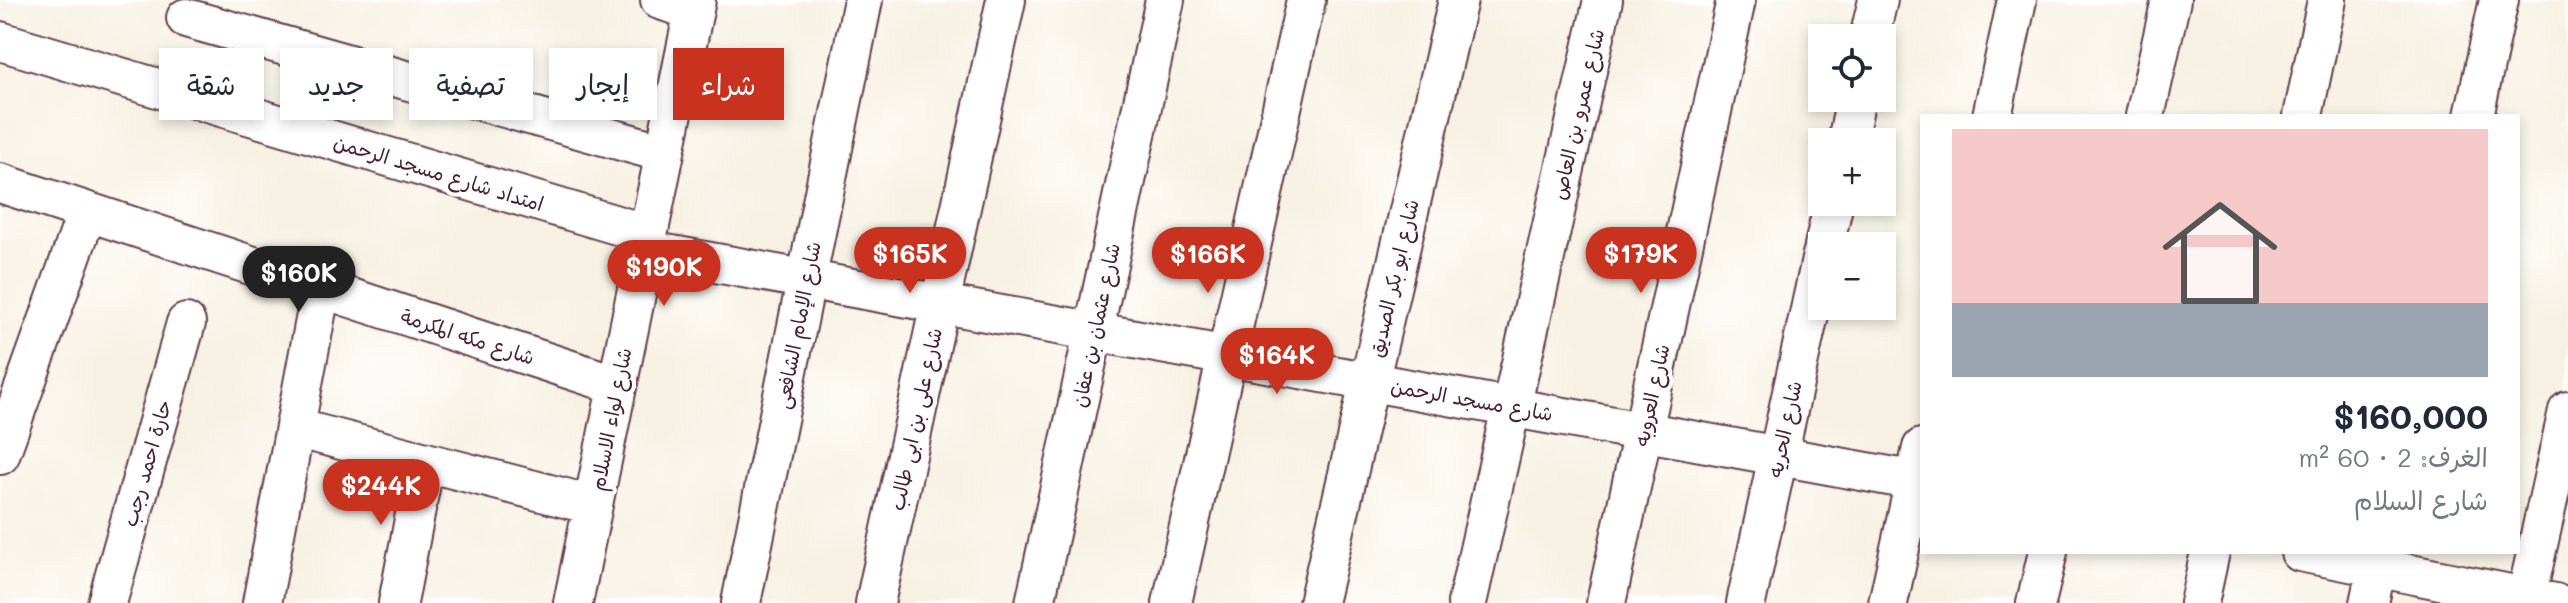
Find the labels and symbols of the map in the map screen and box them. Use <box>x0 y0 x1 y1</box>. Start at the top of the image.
street label: شارع عمرو بن العاص <box>1545 26 1611 203</box>
street label: امتداد شارع مسجد الرحمن <box>330 128 547 218</box>
street label: شارع ابو بكر الصديق <box>1362 196 1426 360</box>
pin: $165K <box>854 227 966 295</box>
pin: $166K <box>1152 227 1264 295</box>
pin: $179K <box>1585 227 1697 295</box>
street label: شارع الإمام الشافعى <box>768 239 829 411</box>
pin: $190K <box>608 240 720 308</box>
street label: شارع عثمان بن عفان <box>1065 241 1127 410</box>
pin: $160K <box>243 246 355 314</box>
street label: شارع مكه المكرمة <box>397 302 538 372</box>
street label: شارع على بن ابى طالب <box>883 325 949 513</box>
pin: $164K <box>1221 328 1333 396</box>
street label: شارع العروبه <box>1627 341 1676 449</box>
street label: شارع لواء الاسلام <box>583 345 640 493</box>
street label: شارع مسجد الرحمن <box>1388 372 1555 428</box>
street label: شارع الحريه <box>1761 378 1809 480</box>
street label: حارة احمد رجب <box>116 397 176 529</box>
pin: $244K <box>325 459 437 527</box>

